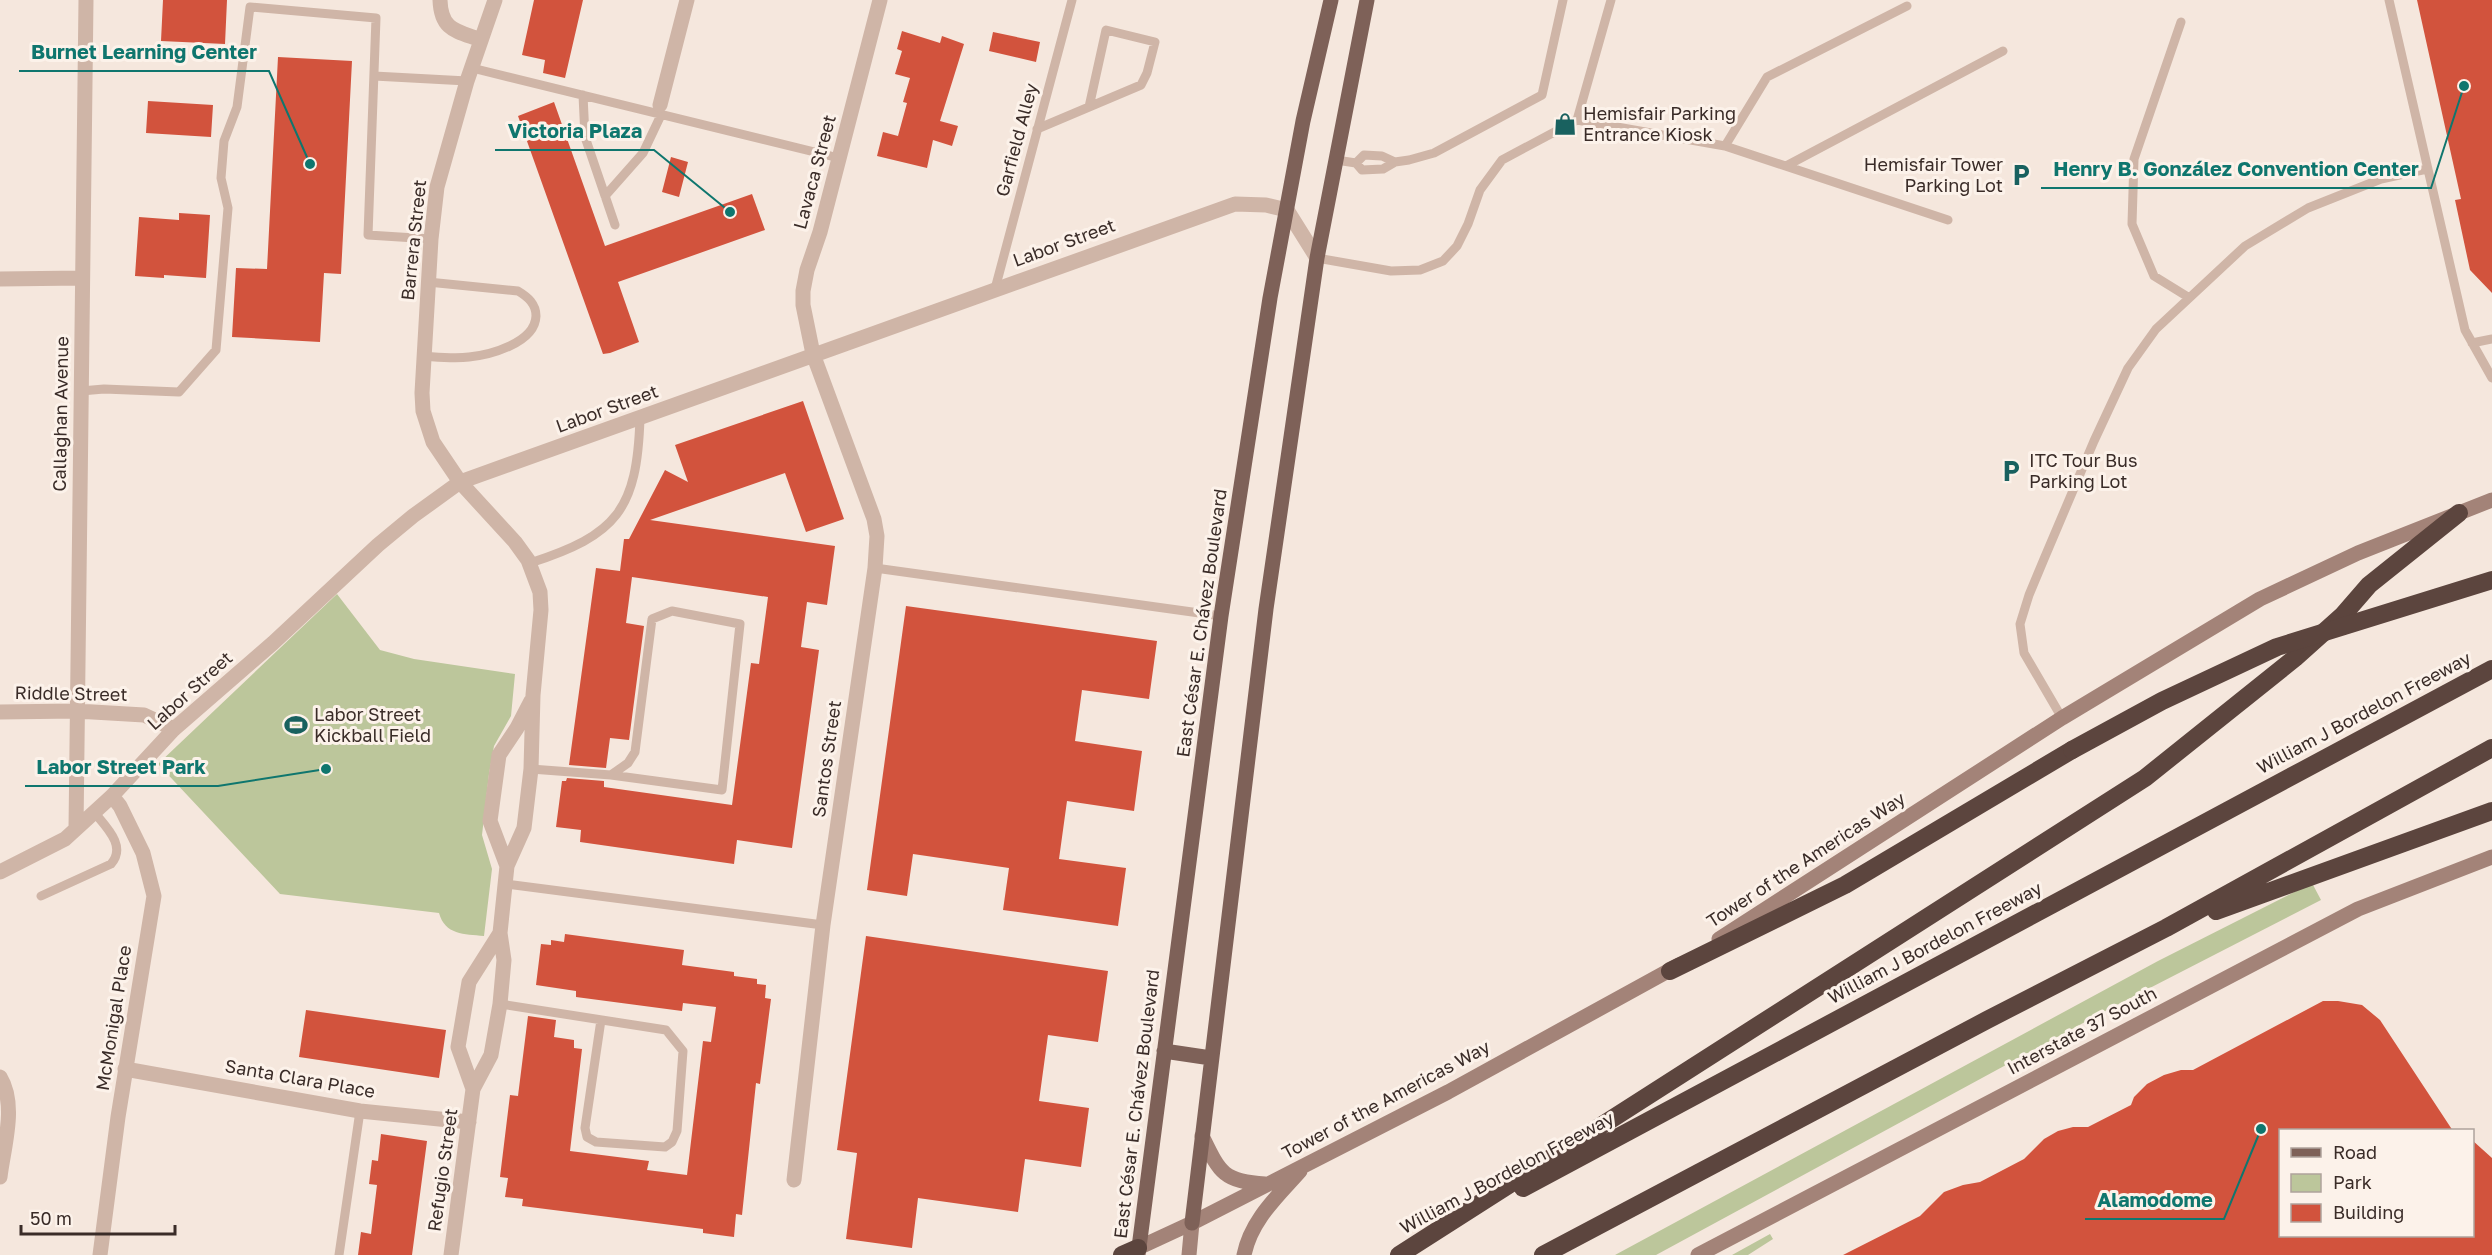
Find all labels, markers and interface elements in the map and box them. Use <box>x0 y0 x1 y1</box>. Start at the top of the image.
callout: Burnet Learning Center <box>19 33 269 71</box>
text: Burnet Learning Center <box>31 39 257 63</box>
street label: Garfield Alley <box>990 81 1042 199</box>
place label: Hemisfair Parking Entrance Kiosk <box>1583 102 1736 145</box>
shop icon: Hemisfair Parking Entrance Kiosk <box>1552 111 1578 137</box>
callout: Victoria Plaza <box>495 112 654 150</box>
street label: Lavaca Street <box>788 112 840 231</box>
text: Victoria Plaza <box>508 118 642 142</box>
callout: Henry B. González Convention Center <box>2041 150 2431 188</box>
place label: Hemisfair Tower Parking Lot <box>1864 153 2003 196</box>
text: Henry B. González Convention Center <box>2053 156 2419 180</box>
parking icon: Hemisfair Tower Parking Lot <box>2008 162 2034 188</box>
street label: Barrera Street <box>396 178 430 301</box>
street label: Labor Street <box>1009 213 1118 271</box>
street label: Callaghan Avenue <box>48 336 72 492</box>
street label: Labor Street <box>552 379 661 437</box>
place label: ITC Tour Bus Parking Lot <box>2029 449 2137 492</box>
parking icon: ITC Tour Bus Parking Lot <box>1998 458 2024 484</box>
street label: East César E. Chávez Boulevard <box>1171 487 1231 759</box>
street label: Labor Street <box>142 646 237 734</box>
street label: William J Bordelon Freeway <box>2253 646 2474 778</box>
street label: Riddle Street <box>14 681 128 705</box>
street label: Santos Street <box>807 699 845 819</box>
place label: Labor Street Kickball Field <box>314 703 431 746</box>
sports icon: Labor Street Kickball Field <box>283 712 309 738</box>
callout: Labor Street Park <box>25 748 218 786</box>
text: Labor Street Park <box>36 754 206 778</box>
street label: Tower of the Americas Way <box>1702 787 1909 932</box>
street label: William J Bordelon Freeway <box>1824 876 2045 1008</box>
street label: McMonigal Place <box>91 944 135 1092</box>
street label: East César E. Chávez Boulevard <box>1109 968 1163 1240</box>
street label: Interstate 37 South <box>2003 981 2160 1079</box>
street label: Tower of the Americas Way <box>1278 1035 1493 1163</box>
street label: Santa Clara Place <box>223 1054 377 1102</box>
street label: William J Bordelon Freeway <box>1396 1106 1617 1238</box>
street label: Refugio Street <box>422 1107 462 1233</box>
legend <box>2279 1129 2474 1237</box>
text: Road <box>2333 1141 2377 1163</box>
text: Park <box>2333 1171 2372 1193</box>
callout: Alamodome <box>2085 1181 2224 1219</box>
text: Alamodome <box>2097 1187 2213 1211</box>
scale bar <box>21 1198 176 1236</box>
text: Building <box>2333 1201 2404 1223</box>
text: 50 m <box>30 1207 72 1229</box>

